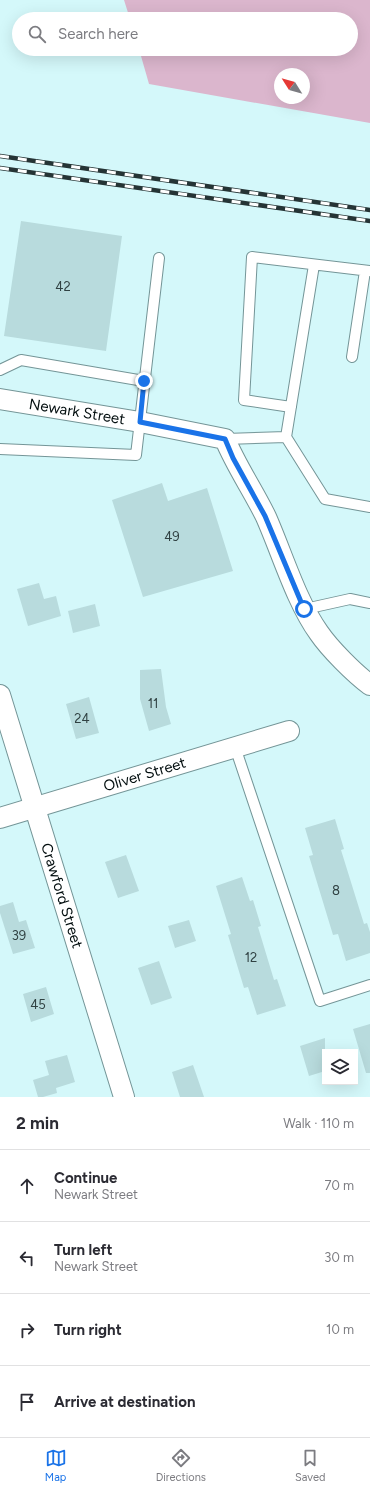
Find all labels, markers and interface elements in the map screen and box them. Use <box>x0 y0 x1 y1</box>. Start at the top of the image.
search box <box>12 12 358 56</box>
icon: search <box>26 23 48 45</box>
text: Search here <box>58 25 138 43</box>
north arrow <box>274 68 310 104</box>
house number: 42 <box>55 279 71 294</box>
route end <box>135 372 153 390</box>
street label: Newark Street <box>28 395 127 428</box>
house number: 49 <box>164 529 180 544</box>
route start <box>295 600 313 618</box>
house number: 11 <box>148 696 158 711</box>
house number: 24 <box>74 711 90 726</box>
street label: Oliver Street <box>101 753 188 795</box>
street label: Crawford Street <box>37 841 87 951</box>
house number: 8 <box>332 883 340 898</box>
house number: 39 <box>12 928 26 943</box>
house number: 12 <box>245 950 257 965</box>
house number: 45 <box>30 997 46 1012</box>
map controls <box>322 1049 358 1085</box>
button: layers <box>322 1049 358 1085</box>
text: 2 min <box>16 1113 59 1133</box>
text: Walk · 110 m <box>283 1116 354 1131</box>
text: Continue <box>54 1169 117 1187</box>
icon: ahead <box>16 1175 38 1197</box>
text: 70 m <box>324 1178 354 1193</box>
text: Newark Street <box>54 1187 138 1202</box>
text: Turn left <box>54 1241 112 1259</box>
icon: left <box>16 1247 38 1269</box>
text: 30 m <box>324 1250 354 1265</box>
text: Newark Street <box>54 1259 138 1274</box>
icon: right <box>16 1319 38 1341</box>
text: Turn right <box>54 1321 122 1339</box>
text: 10 m <box>326 1322 354 1337</box>
icon: arrive <box>16 1391 38 1413</box>
text: Arrive at destination <box>54 1393 195 1411</box>
tab: Map <box>45 1447 67 1484</box>
tab: Directions <box>156 1447 206 1484</box>
tab: Saved <box>295 1447 325 1484</box>

